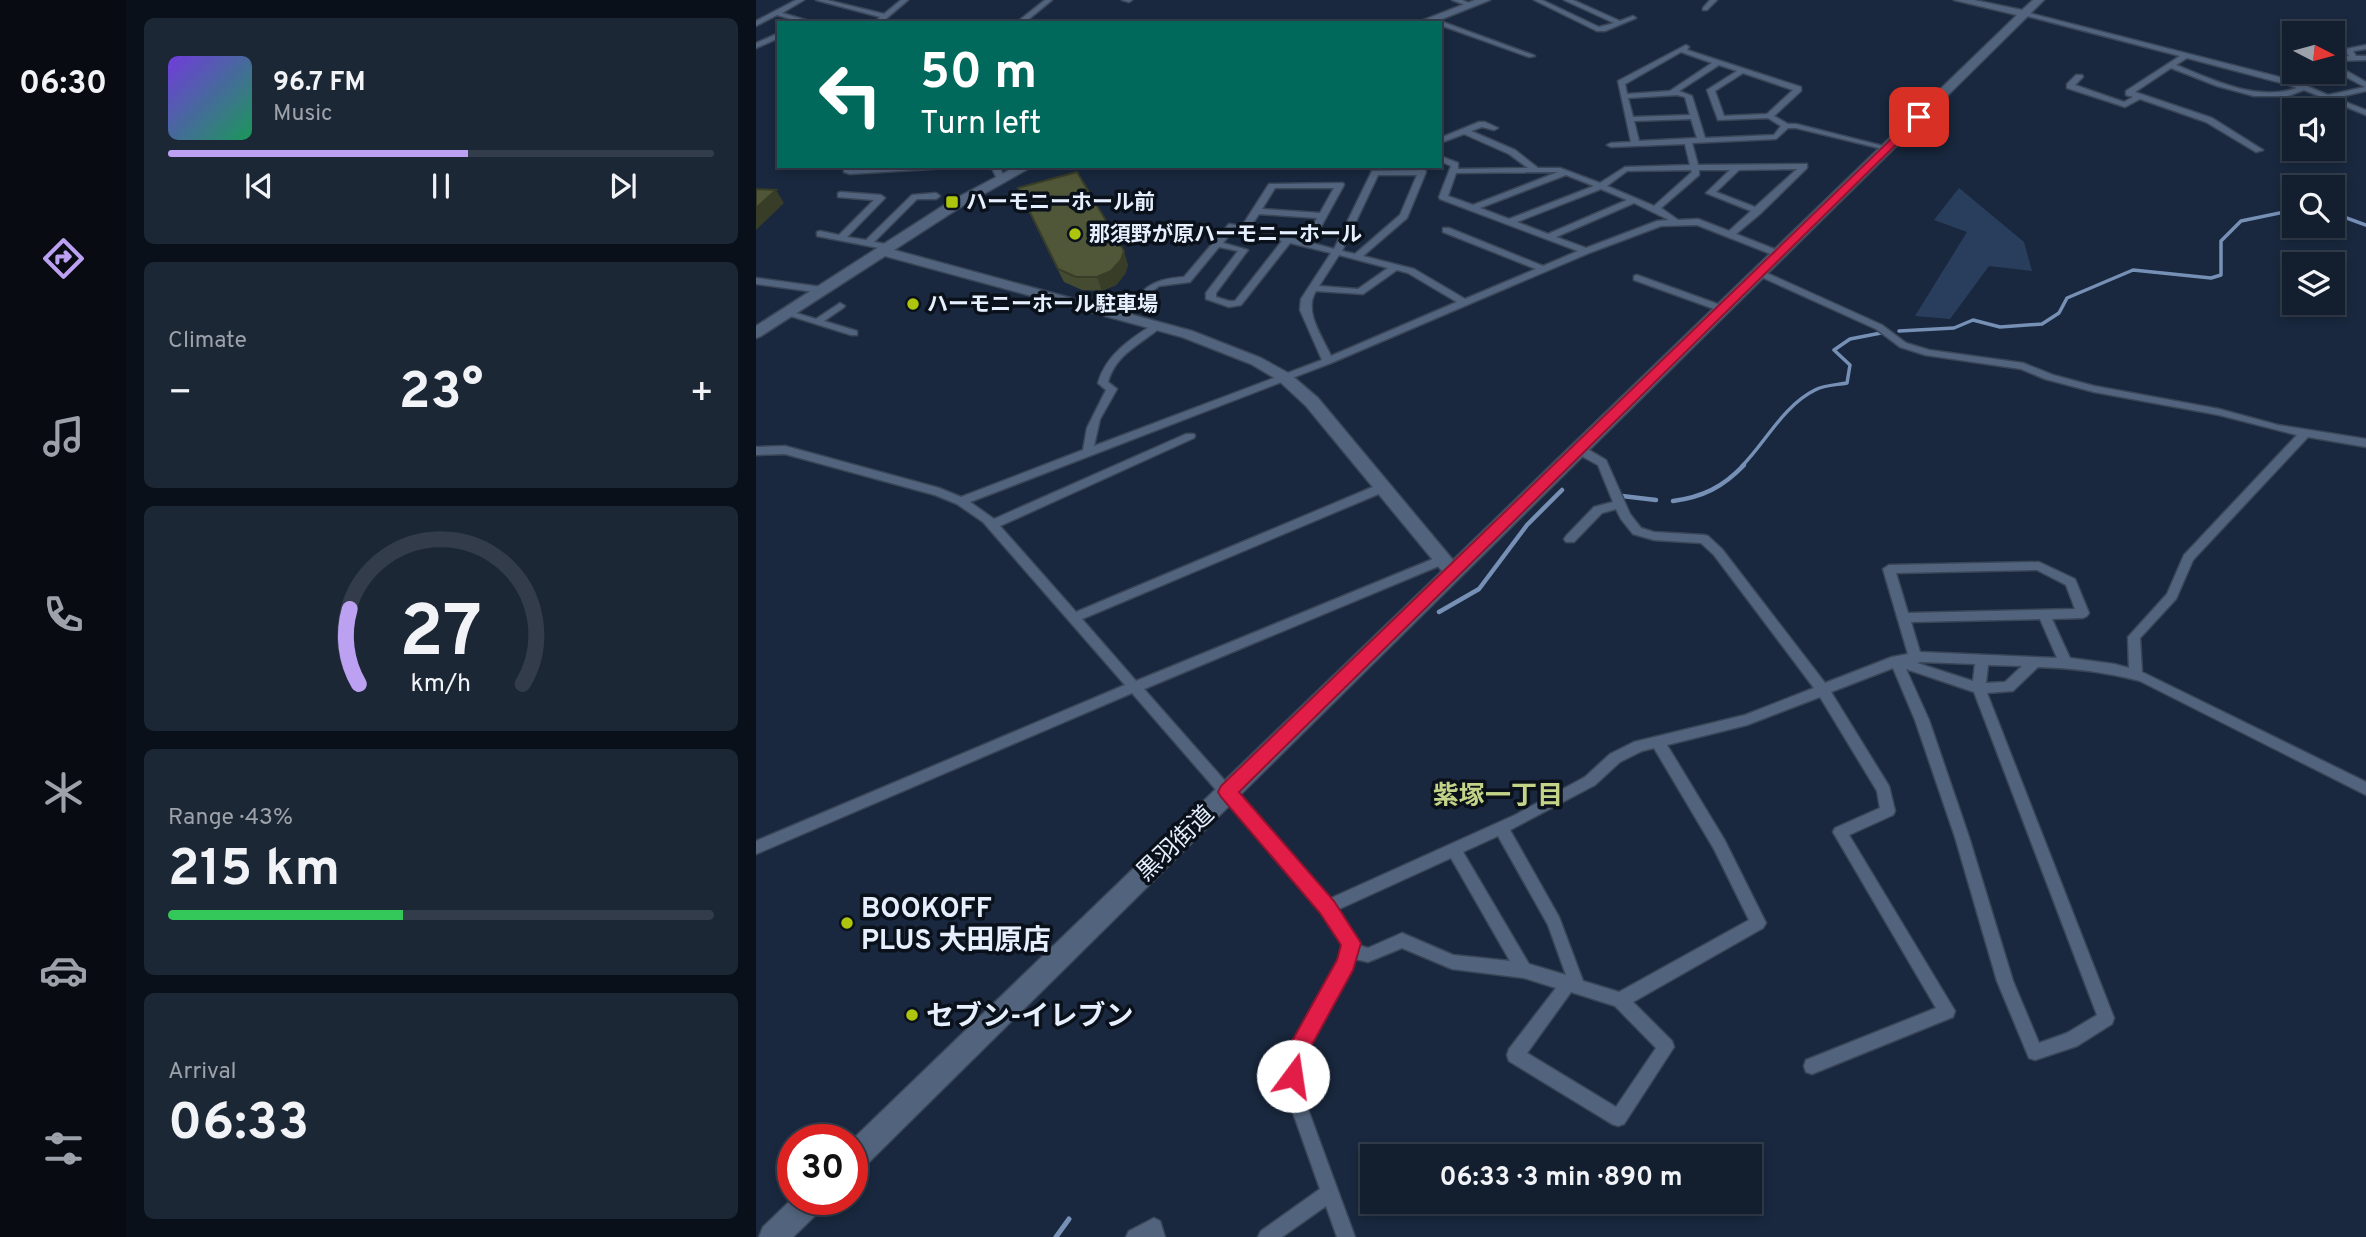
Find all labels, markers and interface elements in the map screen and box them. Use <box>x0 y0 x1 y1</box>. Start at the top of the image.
north arrow <box>2282 21 2345 84</box>
map controls <box>2282 21 2345 315</box>
text: 50 m <box>920 44 1037 106</box>
icon: left <box>805 49 896 140</box>
text: 06:30 <box>19 65 107 105</box>
text: 96.7 FM <box>273 67 366 100</box>
pin <box>1889 87 1949 147</box>
icon: arrive <box>1900 98 1938 136</box>
button: sound <box>2282 98 2345 161</box>
text: Music <box>273 100 333 129</box>
text: Turn left <box>920 105 1041 145</box>
icon: previous <box>240 167 278 205</box>
icon: pause <box>422 167 460 205</box>
icon: next <box>604 167 642 205</box>
button: search <box>2282 175 2345 238</box>
place label: ハーモニーホール前 <box>966 190 1155 217</box>
marker: ハーモニーホール前 <box>944 194 960 210</box>
place label: 那須野が原ハーモニーホール <box>1089 222 1362 249</box>
marker: 那須野が原ハーモニーホール <box>1067 226 1083 242</box>
icon: directions <box>39 234 88 283</box>
button: layers <box>2282 252 2345 315</box>
place label: ハーモニーホール駐車場 <box>927 292 1158 319</box>
marker: ハーモニーホール駐車場 <box>905 296 921 312</box>
text: Climate <box>168 327 247 356</box>
text: 23° <box>399 361 483 427</box>
text: − <box>168 370 193 419</box>
text: + <box>689 370 714 419</box>
icon: music <box>39 412 88 461</box>
icon: phone <box>39 590 88 639</box>
text: 27 <box>400 591 482 683</box>
text: km/h <box>411 669 471 701</box>
icon: climate <box>39 768 88 817</box>
district label: 紫塚一丁目 <box>1433 781 1563 814</box>
street label: 黒羽街道 <box>1131 800 1221 889</box>
text: Range · 43% <box>168 804 293 833</box>
text: 215 km <box>168 838 340 904</box>
place label: BOOKOFF PLUS 大田原店 <box>861 892 1051 960</box>
marker: BOOKOFF PLUS 大田原店 <box>839 915 855 931</box>
icon: car <box>39 946 88 995</box>
place label: セブン-イレブン <box>926 1000 1134 1036</box>
marker: セブン-イレブン <box>904 1007 920 1023</box>
position arrow <box>1256 1039 1330 1113</box>
text: Arrival <box>168 1058 237 1087</box>
text: 06:33 <box>168 1092 309 1158</box>
icon: filters <box>39 1124 88 1173</box>
speed limit sign: 30 <box>777 1124 868 1215</box>
text: 06:33 · 3 min · 890 m <box>1440 1162 1682 1195</box>

